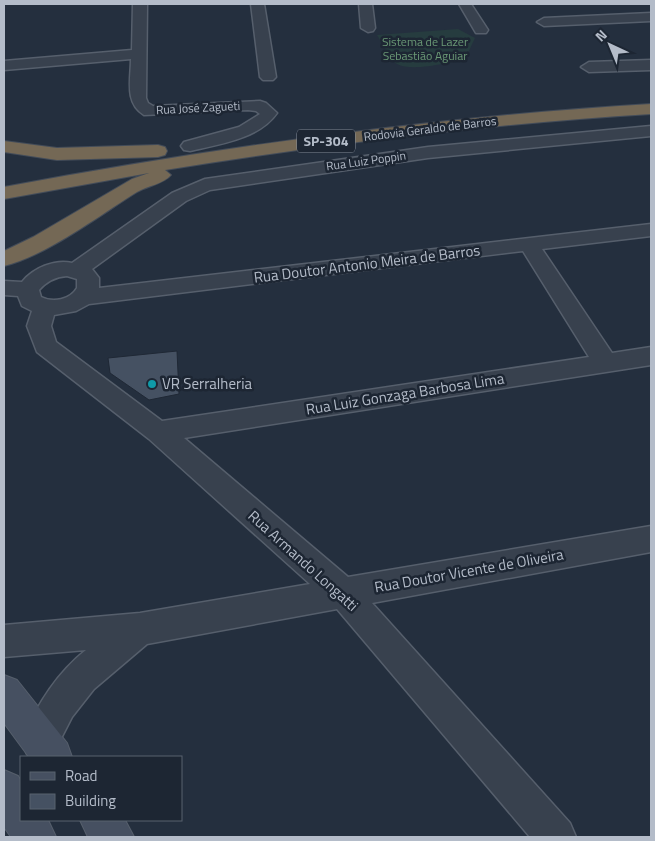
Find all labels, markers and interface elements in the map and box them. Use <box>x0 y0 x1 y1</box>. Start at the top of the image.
north arrow <box>585 20 635 70</box>
text: N <box>590 24 611 46</box>
park label: Sistema de Lazer Sebastião Aguiar <box>382 32 468 65</box>
street label: Rua José Zagueti <box>155 96 241 119</box>
street label: Rodovia Geraldo de Barros <box>363 111 498 146</box>
road number: SP-304 <box>297 130 355 152</box>
street label: Rua Luiz Poppin <box>325 146 407 175</box>
street label: Rua Doutor Antonio Meira de Barros <box>252 238 482 289</box>
street label: Rua Luiz Gonzaga Barbosa Lima <box>304 366 506 421</box>
place label: VR Serralheria <box>162 372 252 395</box>
marker: VR Serralheria <box>146 378 158 390</box>
street label: Rua Armando Longatti <box>243 505 364 617</box>
street label: Rua Doutor Vicente de Oliveira <box>373 542 566 598</box>
legend <box>20 756 182 821</box>
text: Road <box>65 764 97 787</box>
text: Building <box>65 789 116 812</box>

